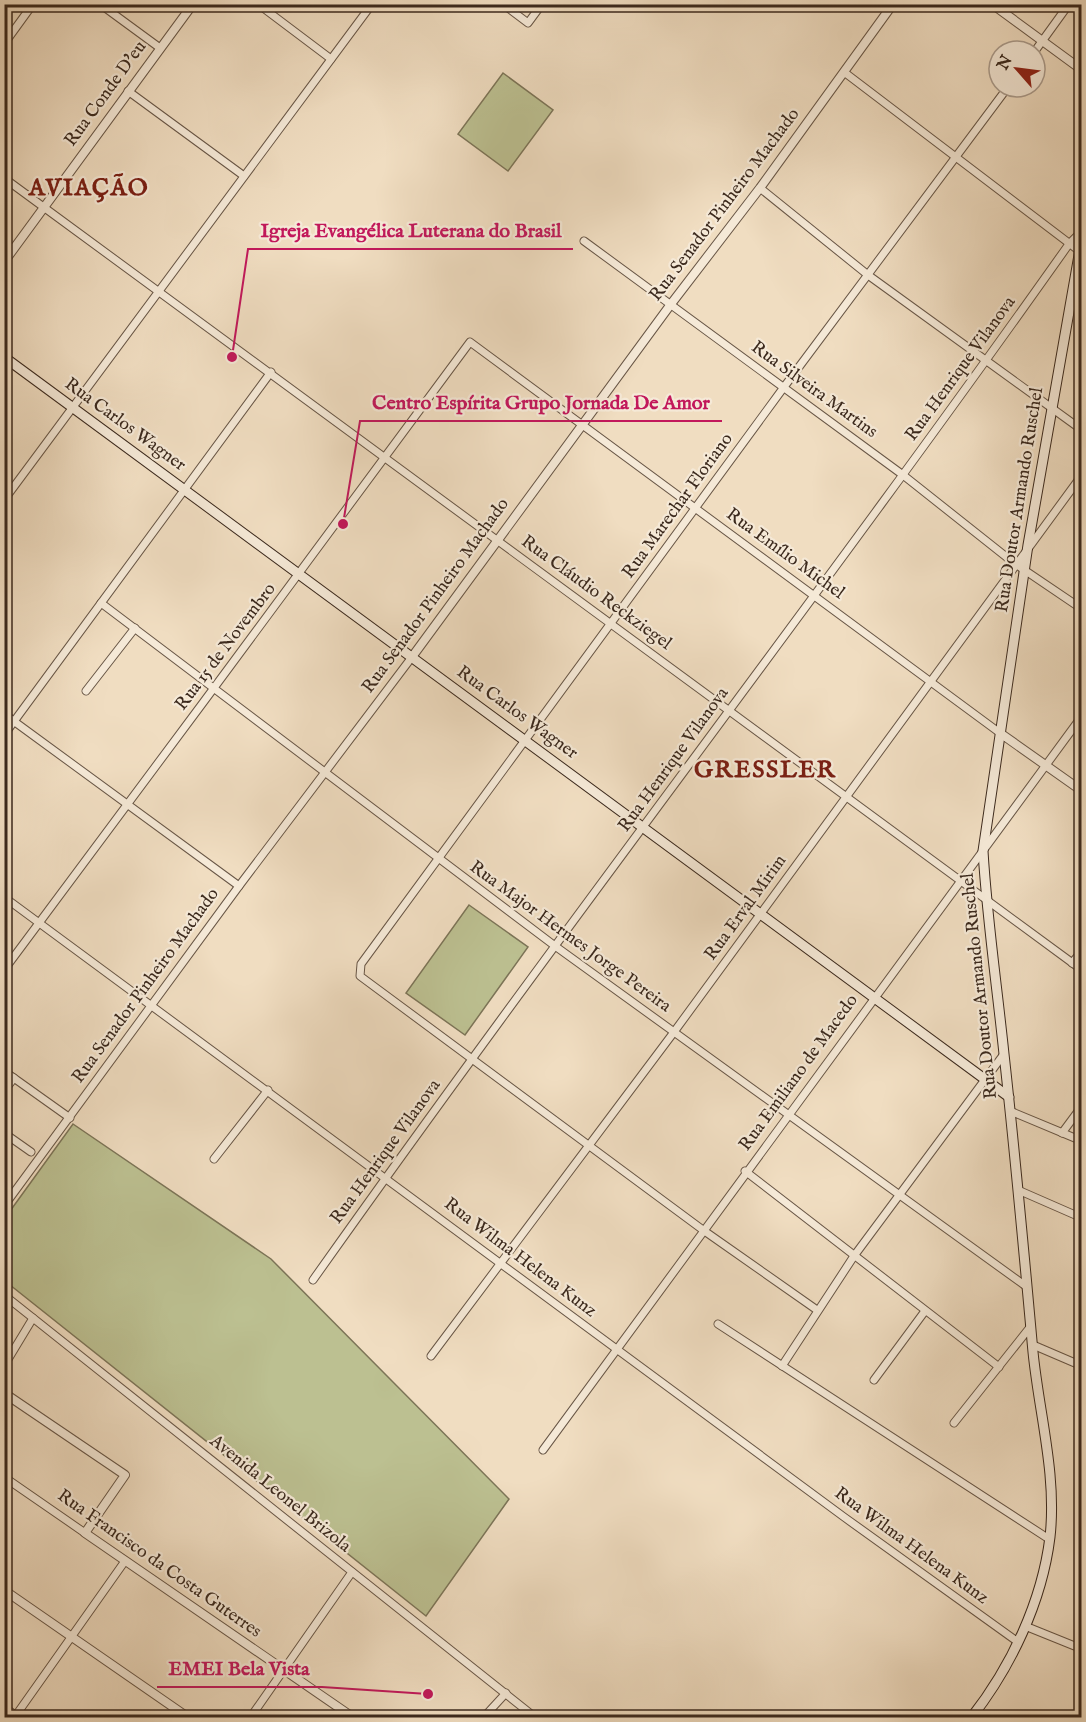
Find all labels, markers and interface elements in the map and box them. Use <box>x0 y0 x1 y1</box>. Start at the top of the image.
street label: Rua Conde D'eu <box>60 37 152 151</box>
north arrow <box>987 39 1047 99</box>
text: N <box>993 52 1018 75</box>
street label: Rua Senador Pinheiro Machado <box>645 104 805 306</box>
district label: AVIAÇÃO <box>28 173 149 204</box>
callout: Igreja Evangélica Luterana do Brasil <box>248 211 573 249</box>
text: Igreja Evangélica Luterana do Brasil <box>260 219 562 244</box>
street label: Rua Henrique Vilanova <box>901 292 1021 446</box>
street label: Rua Silveira Martins <box>746 336 882 444</box>
street label: Rua Carlos Wagner <box>60 373 191 477</box>
callout: Centro Espírita Grupo Jornada De Amor <box>360 383 722 421</box>
street label: Rua Doutor Armando Ruschel <box>991 386 1049 614</box>
text: Centro Espírita Grupo Jornada De Amor <box>372 391 711 416</box>
street label: Rua Marechar Floriano <box>617 429 739 583</box>
street label: Rua Senador Pinheiro Machado <box>357 494 515 698</box>
street label: Rua Emílio Michel <box>721 503 849 605</box>
street label: Rua Cláudio Reckziegel <box>516 530 676 656</box>
street label: Rua 15 de Novembro <box>170 578 282 715</box>
street label: Rua Carlos Wagner <box>452 661 583 765</box>
street label: Rua Henrique Vilanova <box>614 683 734 837</box>
district label: GRESSLER <box>694 755 836 786</box>
street label: Rua Erval Mirim <box>700 850 792 965</box>
street label: Rua Major Hermes Jorge Pereira <box>465 856 676 1018</box>
street label: Rua Doutor Armando Ruschel <box>957 872 1003 1100</box>
street label: Rua Senador Pinheiro Machado <box>67 884 225 1088</box>
street label: Rua Emiliano de Macedo <box>734 990 864 1156</box>
street label: Rua Henrique Vilanova <box>326 1075 446 1229</box>
street label: Rua Wilma Helena Kunz <box>439 1193 601 1323</box>
street label: Avenida Leonel Brizola <box>204 1429 355 1558</box>
street label: Rua Wilma Helena Kunz <box>829 1482 993 1610</box>
street label: Rua Francisco da Costa Guterres <box>52 1485 266 1643</box>
callout: EMEI Bela Vista <box>157 1649 322 1687</box>
text: EMEI Bela Vista <box>168 1657 310 1682</box>

